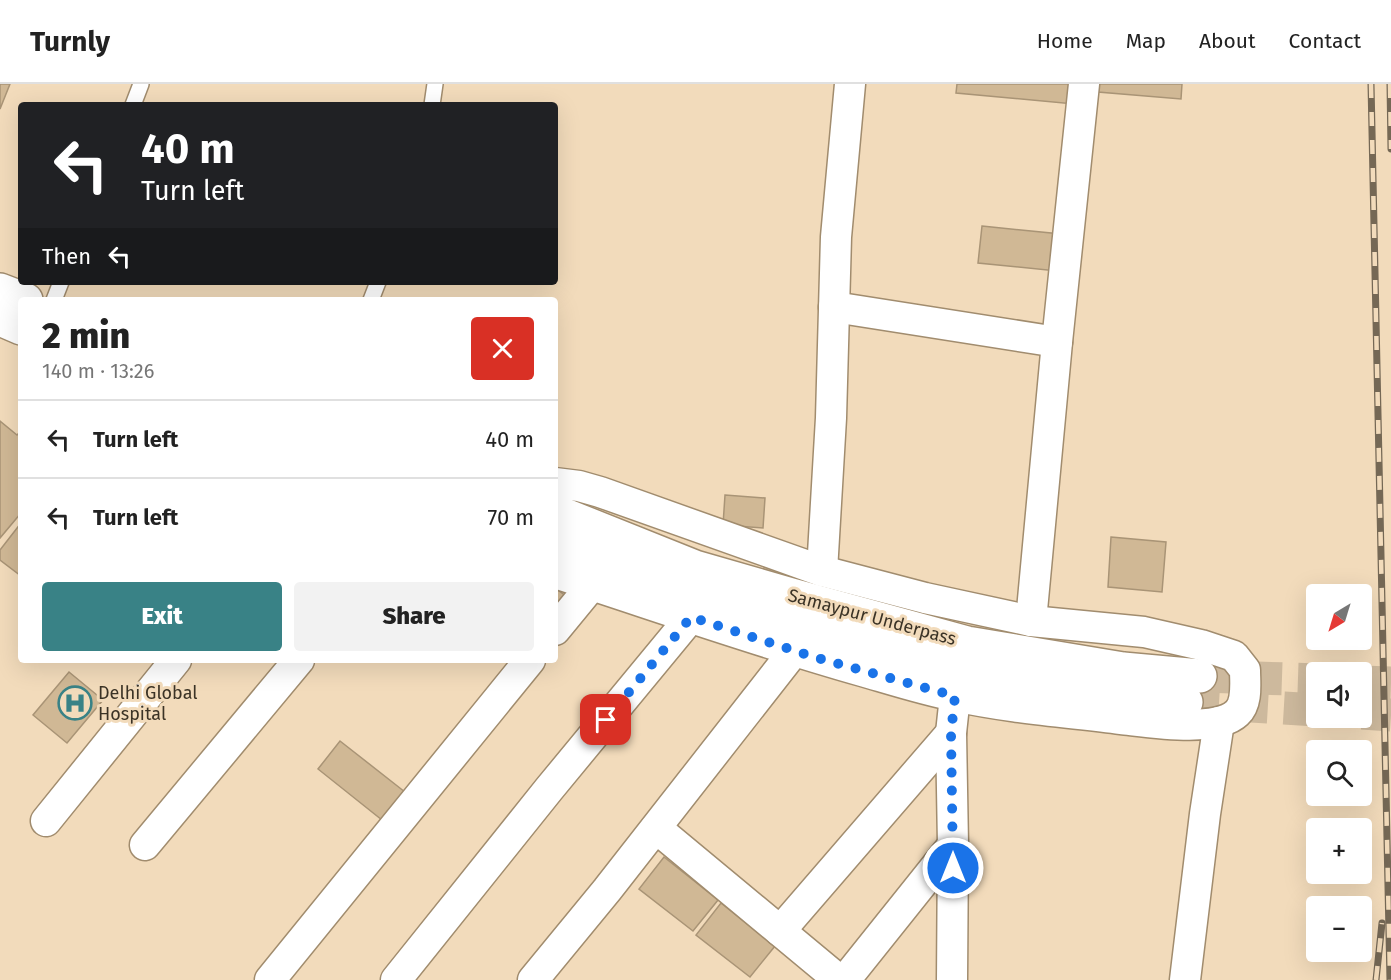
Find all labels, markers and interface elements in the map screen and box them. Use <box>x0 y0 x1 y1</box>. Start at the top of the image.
text: Turnly <box>30 25 110 58</box>
text: Home <box>1037 28 1093 54</box>
text: Map <box>1126 28 1166 54</box>
text: About <box>1199 28 1256 54</box>
text: Contact <box>1289 28 1361 54</box>
text: 40 m <box>141 124 235 174</box>
icon: left <box>42 126 120 204</box>
text: Turn left <box>141 175 244 207</box>
icon: left <box>103 240 136 273</box>
text: Then <box>42 243 91 270</box>
text: 2 min <box>42 314 130 358</box>
button: close <box>471 317 534 380</box>
text: 140 m · 13:26 <box>42 359 154 383</box>
icon: left <box>42 423 75 456</box>
text: Turn left <box>93 426 178 453</box>
text: 40 m <box>485 426 534 453</box>
icon: left <box>42 501 75 534</box>
text: Turn left <box>93 504 178 531</box>
text: 70 m <box>488 504 534 531</box>
button: Exit <box>42 582 282 651</box>
button: Share <box>294 582 534 651</box>
street label: Samaypur Underpass <box>786 584 958 650</box>
north arrow <box>1306 584 1372 650</box>
map controls <box>1306 584 1372 962</box>
button: sound <box>1306 662 1372 728</box>
place label: Delhi Global Hospital <box>98 682 198 725</box>
hospital icon: Delhi Global Hospital <box>57 685 93 721</box>
pin <box>580 694 631 745</box>
icon: arrive <box>589 703 622 736</box>
button: search <box>1306 740 1372 806</box>
button: + <box>1306 818 1372 884</box>
position arrow <box>921 836 985 900</box>
button: − <box>1306 896 1372 962</box>

